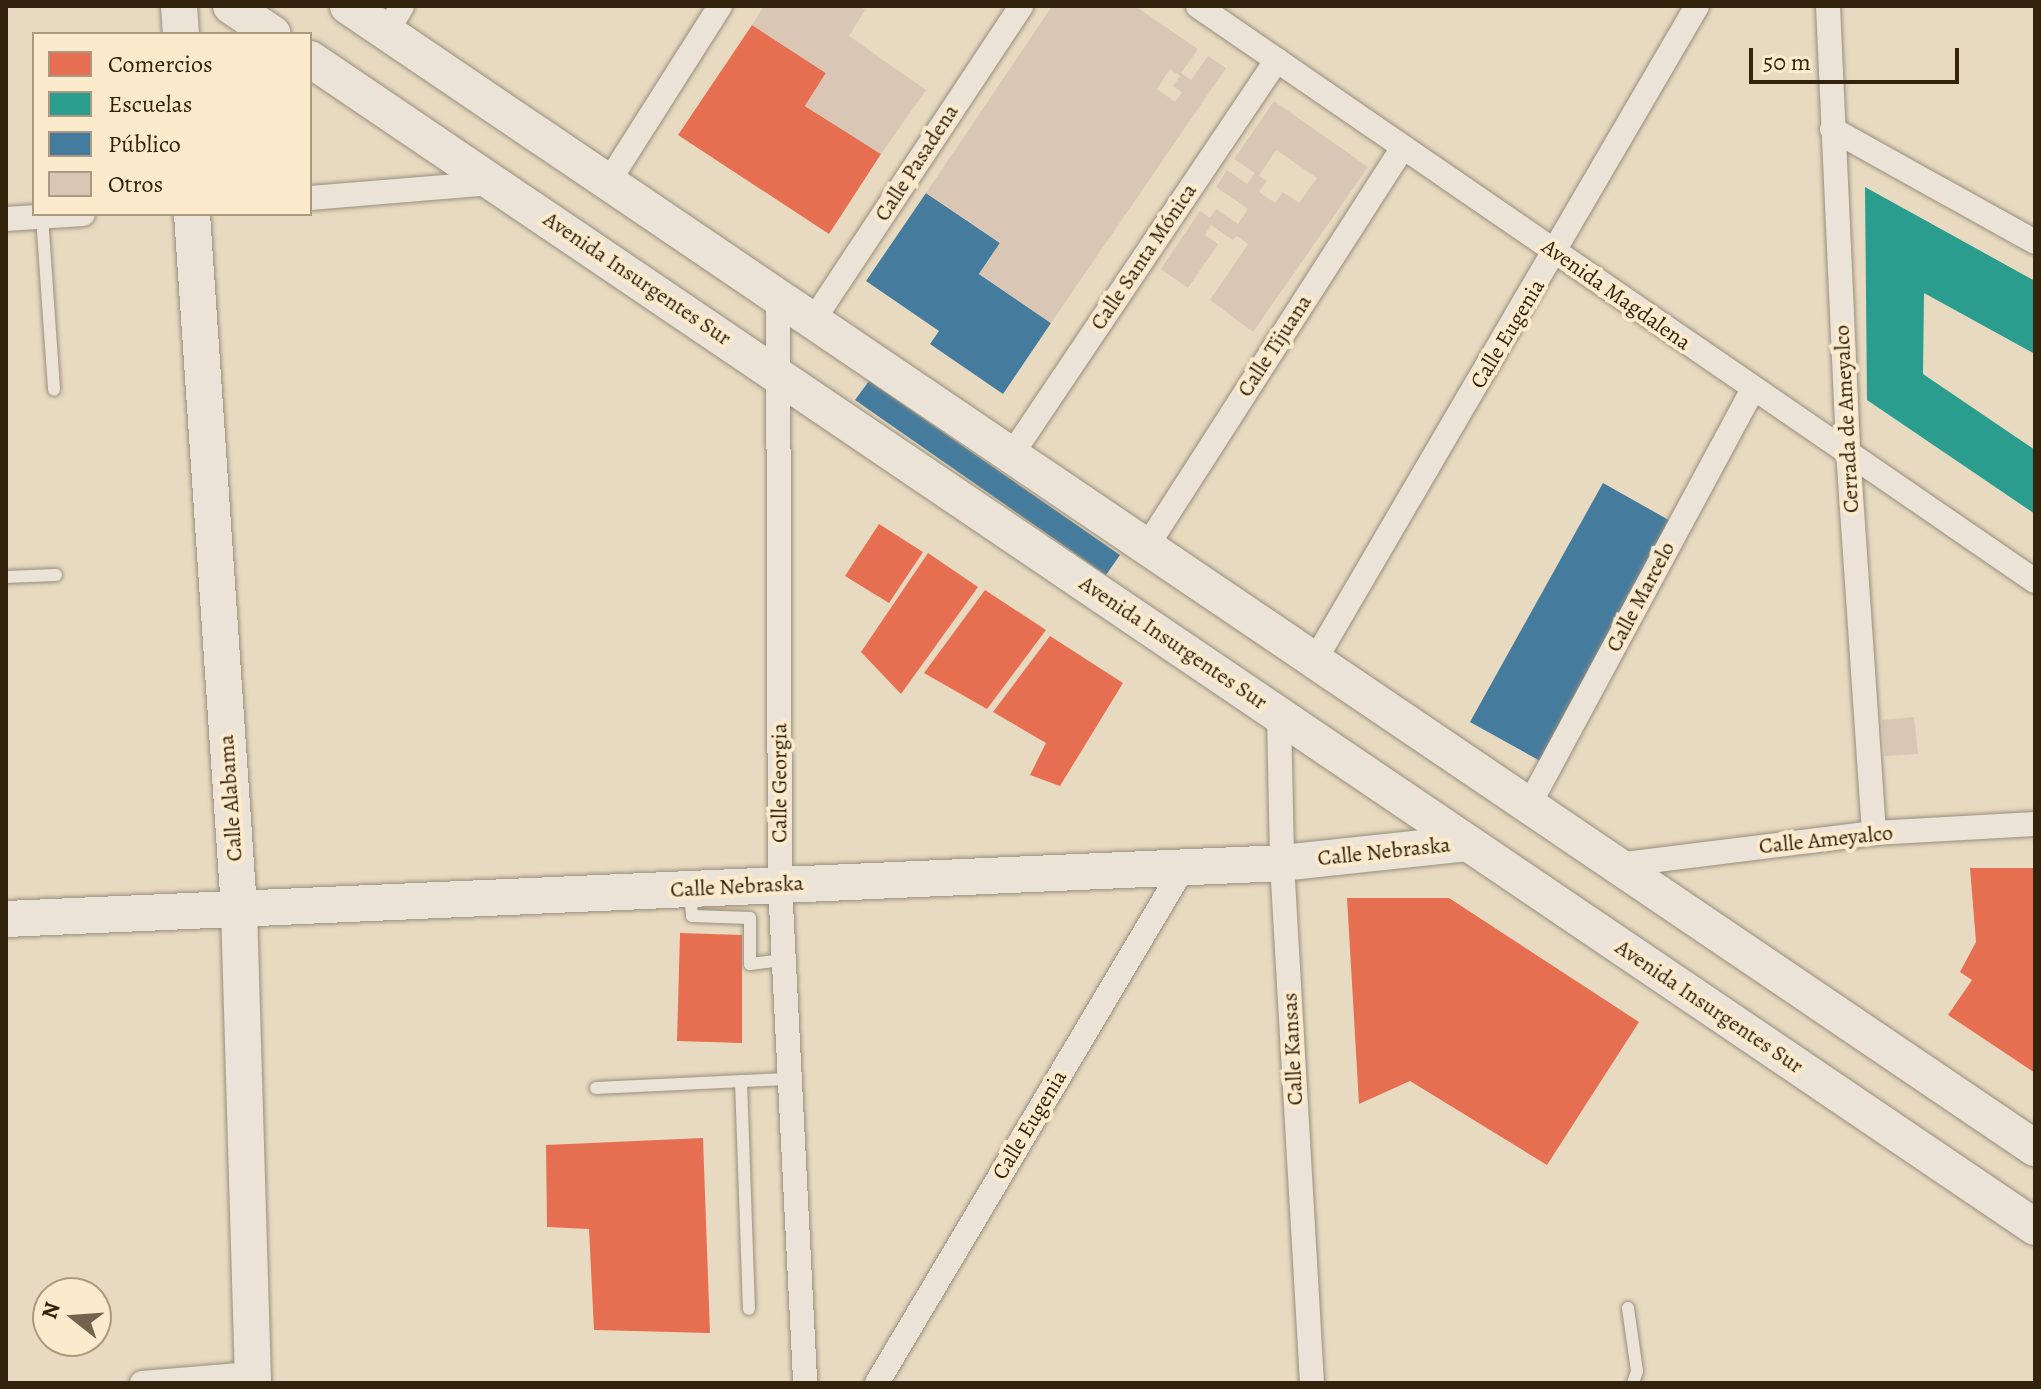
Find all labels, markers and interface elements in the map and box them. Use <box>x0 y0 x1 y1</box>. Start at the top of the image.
legend <box>32 32 312 216</box>
scale bar <box>1753 32 1963 82</box>
text: 50 m <box>1763 46 1811 78</box>
text: Comercios <box>108 48 213 80</box>
text: Escuelas <box>108 88 192 120</box>
street label: Calle Pasadena <box>869 100 965 226</box>
text: Público <box>108 128 181 160</box>
text: Otros <box>108 168 163 200</box>
street label: Calle Santa Mónica <box>1085 179 1203 335</box>
street label: Avenida Insurgentes Sur <box>538 206 736 352</box>
street label: Avenida Magdalena <box>1536 234 1696 356</box>
street label: Calle Eugenia <box>1465 275 1551 393</box>
street label: Calle Tijuana <box>1232 290 1318 402</box>
street label: Cerrada de Ameyalco <box>1829 324 1865 514</box>
street label: Calle Marcelo <box>1601 537 1681 657</box>
street label: Avenida Insurgentes Sur <box>1074 570 1272 716</box>
street label: Calle Georgia <box>767 723 793 843</box>
street label: Calle Alabama <box>213 734 249 862</box>
street label: Calle Ameyalco <box>1758 820 1894 860</box>
street label: Calle Nebraska <box>1316 832 1452 872</box>
street label: Calle Nebraska <box>670 870 804 904</box>
street label: Avenida Insurgentes Sur <box>1610 934 1808 1080</box>
street label: Calle Kansas <box>1277 992 1309 1106</box>
street label: Calle Eugenia <box>987 1066 1073 1184</box>
north arrow <box>32 1277 112 1357</box>
text: N <box>34 1299 68 1323</box>

